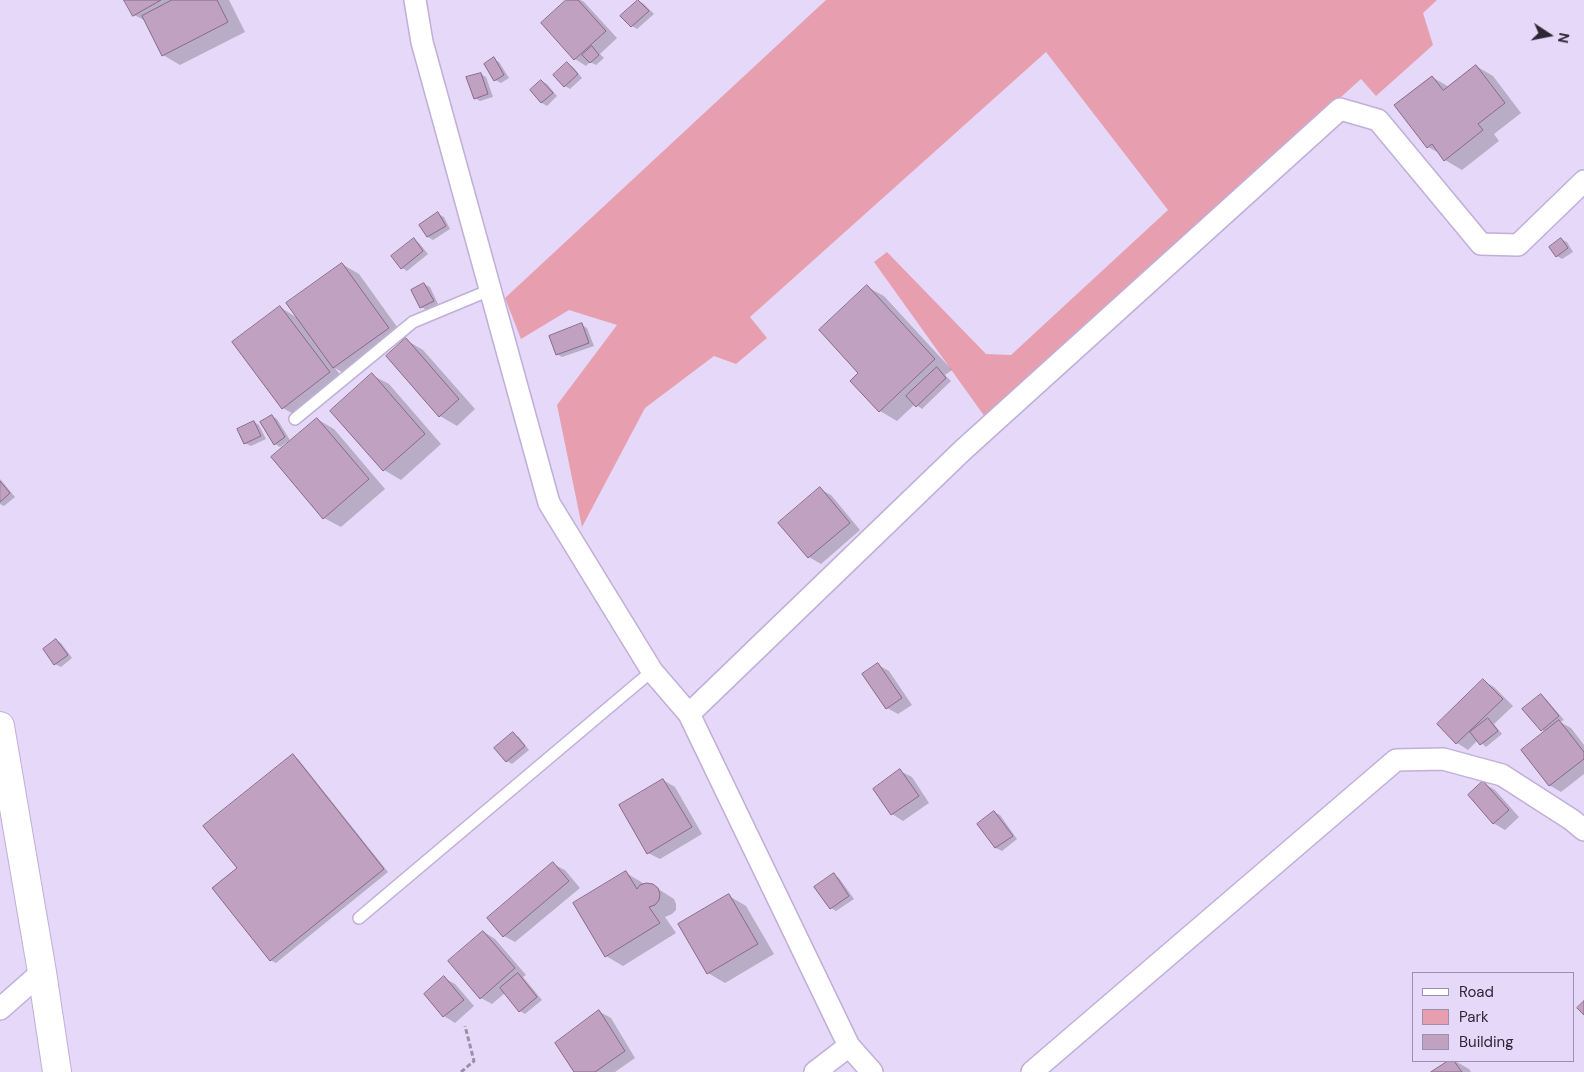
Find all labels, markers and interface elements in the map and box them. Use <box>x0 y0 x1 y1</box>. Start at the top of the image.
north arrow <box>1524 10 1574 60</box>
text: N <box>1554 31 1574 45</box>
legend <box>1412 972 1574 1062</box>
text: Road <box>1459 982 1494 1002</box>
text: Park <box>1459 1007 1489 1027</box>
text: Building <box>1459 1032 1514 1052</box>

